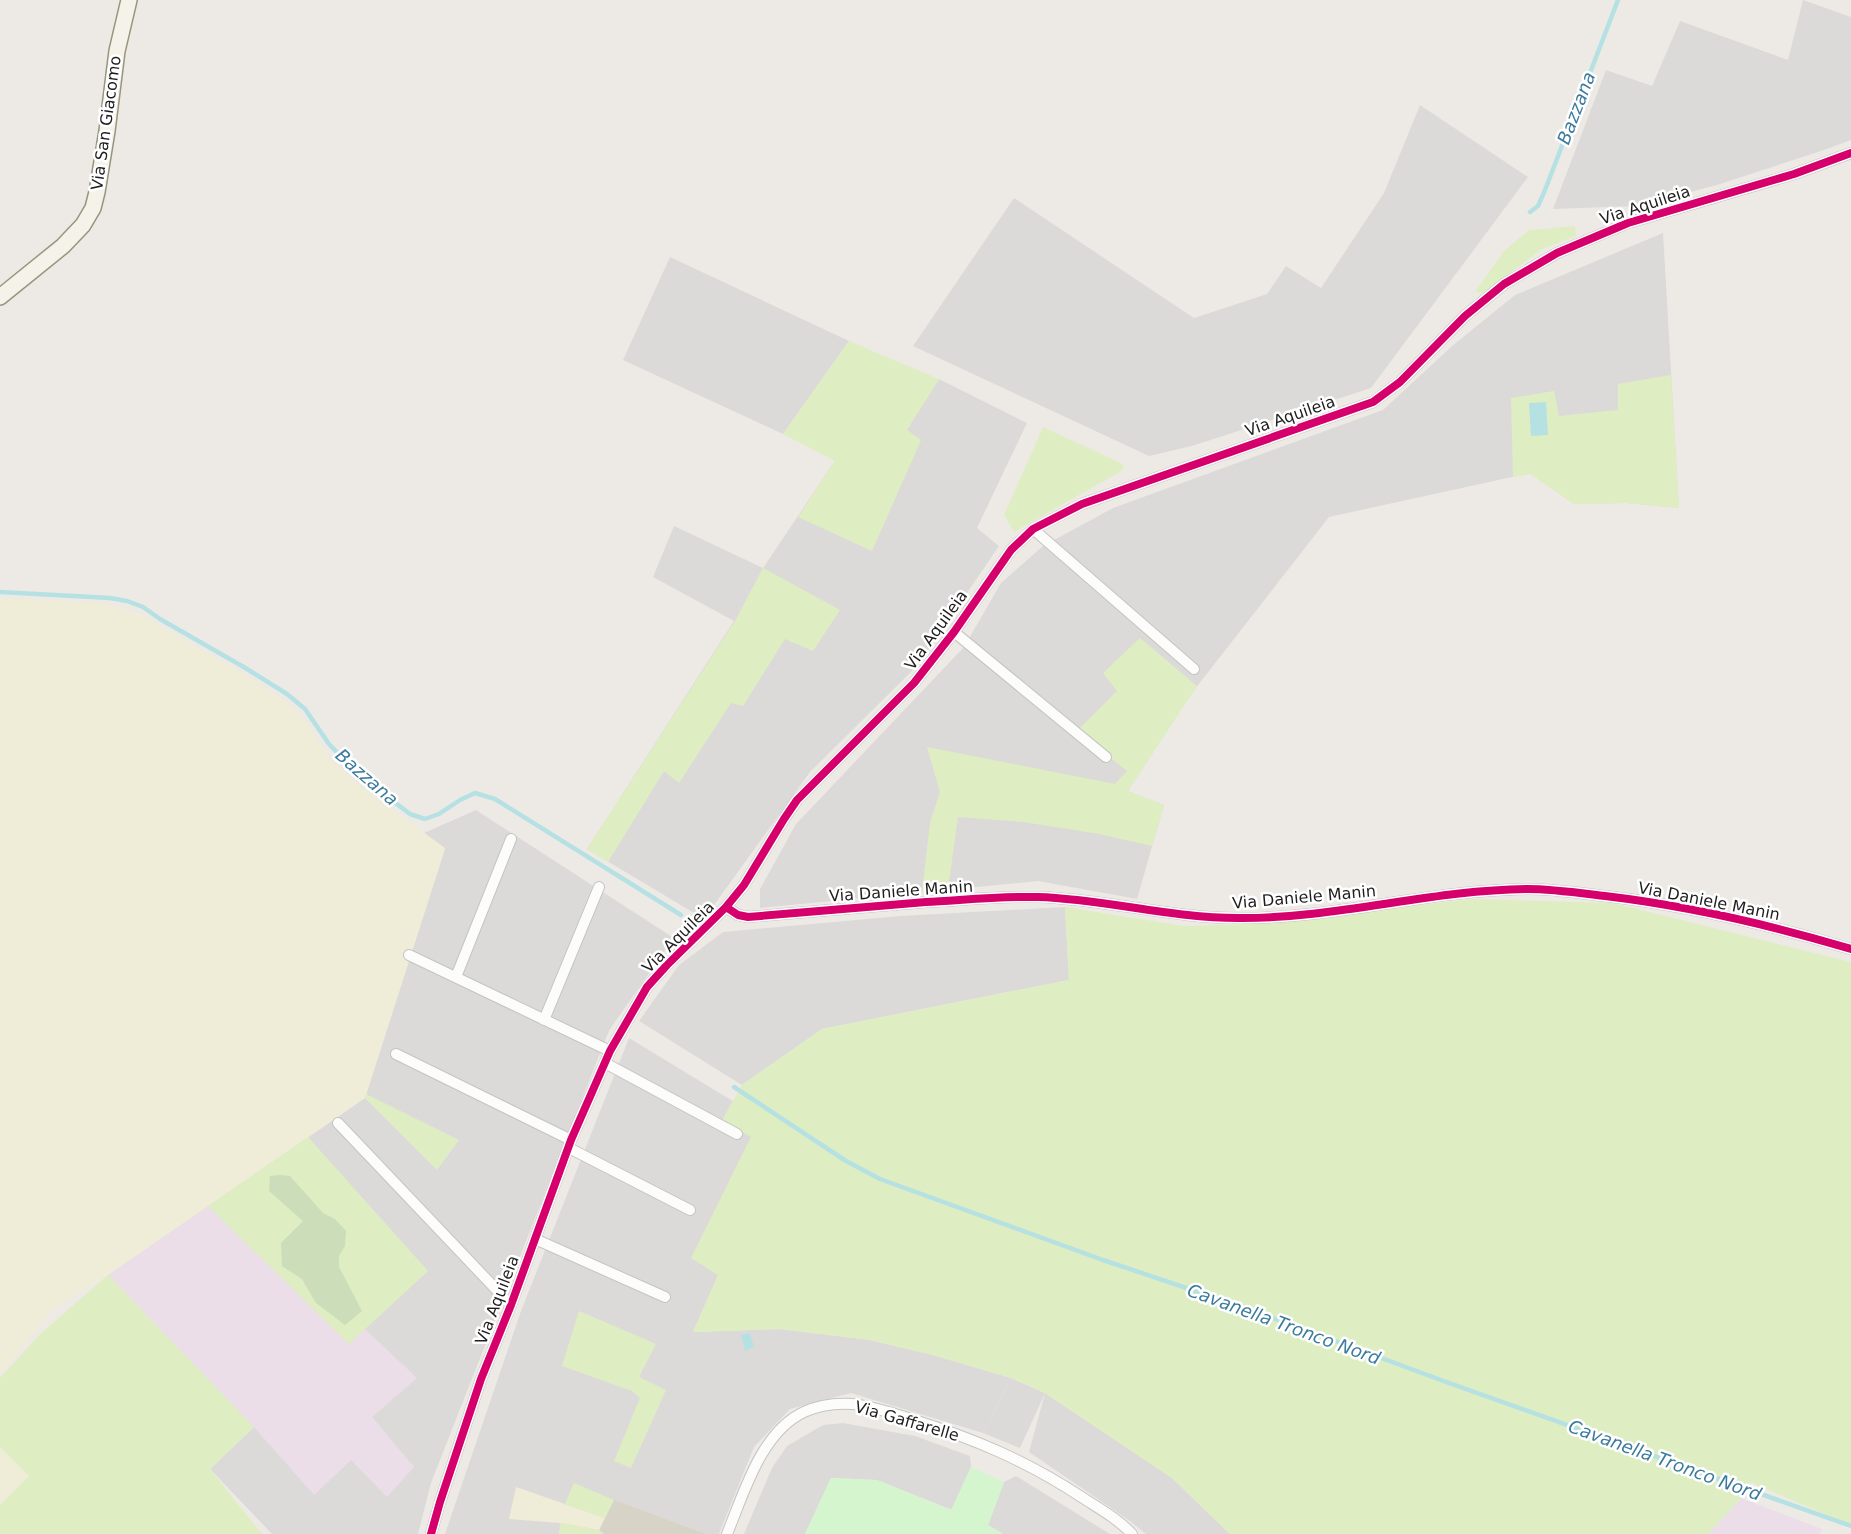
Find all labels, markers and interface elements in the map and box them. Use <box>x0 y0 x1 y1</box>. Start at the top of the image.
street label: Via San Giacomo <box>87 54 125 192</box>
water label: Bazzana <box>1553 69 1599 147</box>
street label: Via Aquileia <box>1597 181 1693 229</box>
street label: Via Aquileia <box>1243 392 1337 440</box>
street label: Via Aquileia <box>901 586 971 674</box>
water label: Bazzana <box>332 744 402 810</box>
street label: Via Daniele Manin <box>828 876 974 906</box>
street label: Via Daniele Manin <box>1636 878 1782 924</box>
street label: Via Daniele Manin <box>1231 881 1377 913</box>
street label: Via Aquileia <box>638 897 718 977</box>
street label: Via Aquileia <box>471 1253 523 1347</box>
water label: Cavanella Tronco Nord <box>1185 1279 1384 1369</box>
street label: Via Gaffarelle <box>853 1397 961 1445</box>
water label: Cavanella Tronco Nord <box>1566 1415 1765 1505</box>

